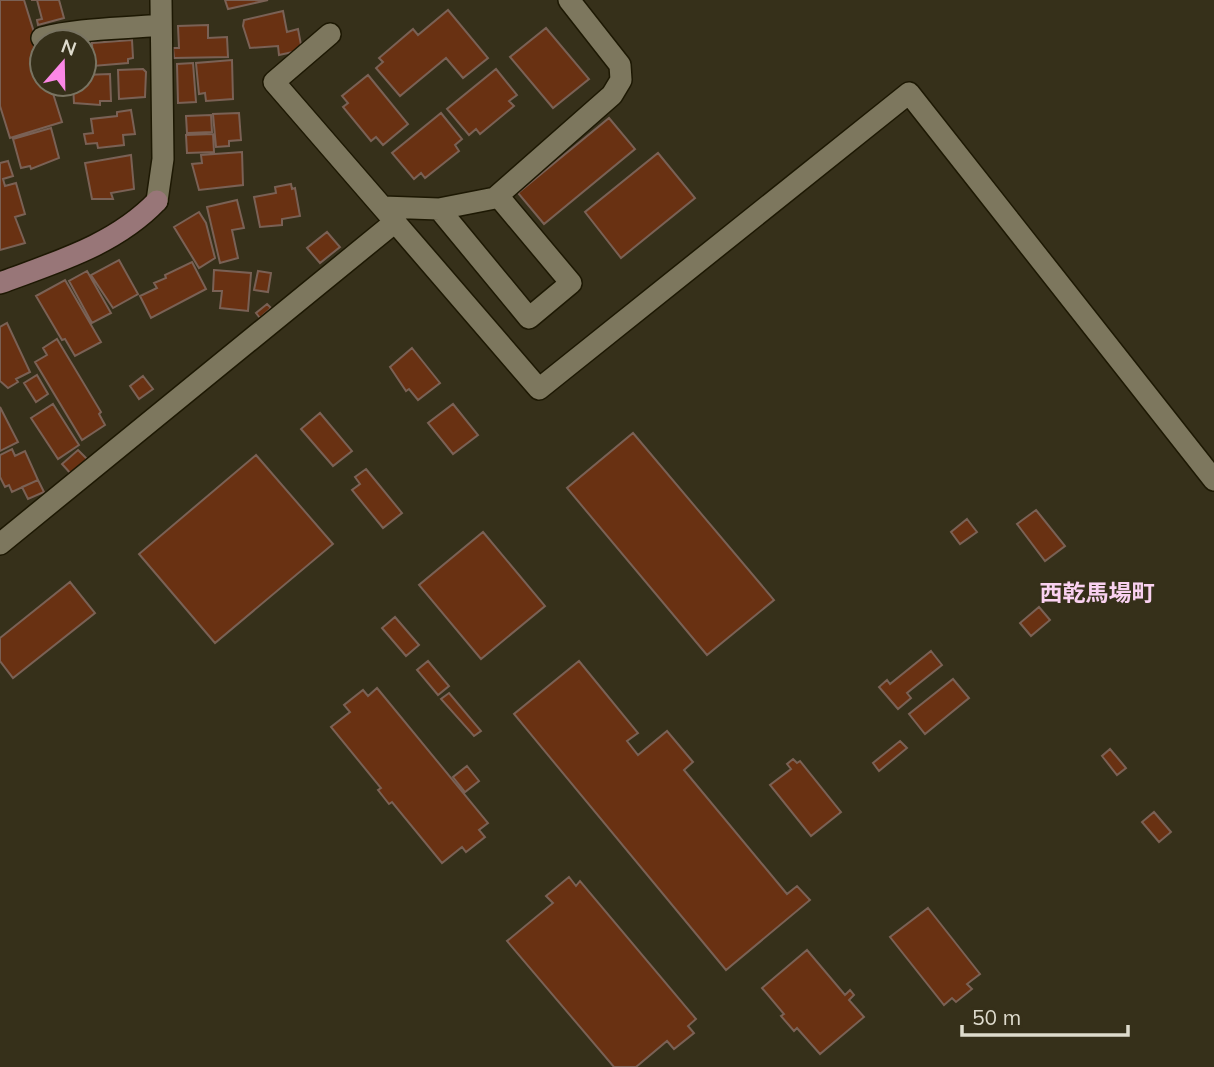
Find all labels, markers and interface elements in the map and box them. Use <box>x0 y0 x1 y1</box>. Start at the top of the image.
north arrow <box>28 28 98 98</box>
text: N <box>58 33 80 61</box>
district label: 西乾馬場町 <box>1040 578 1155 607</box>
scale bar <box>962 993 1128 1038</box>
text: 50 m <box>972 1004 1021 1030</box>

